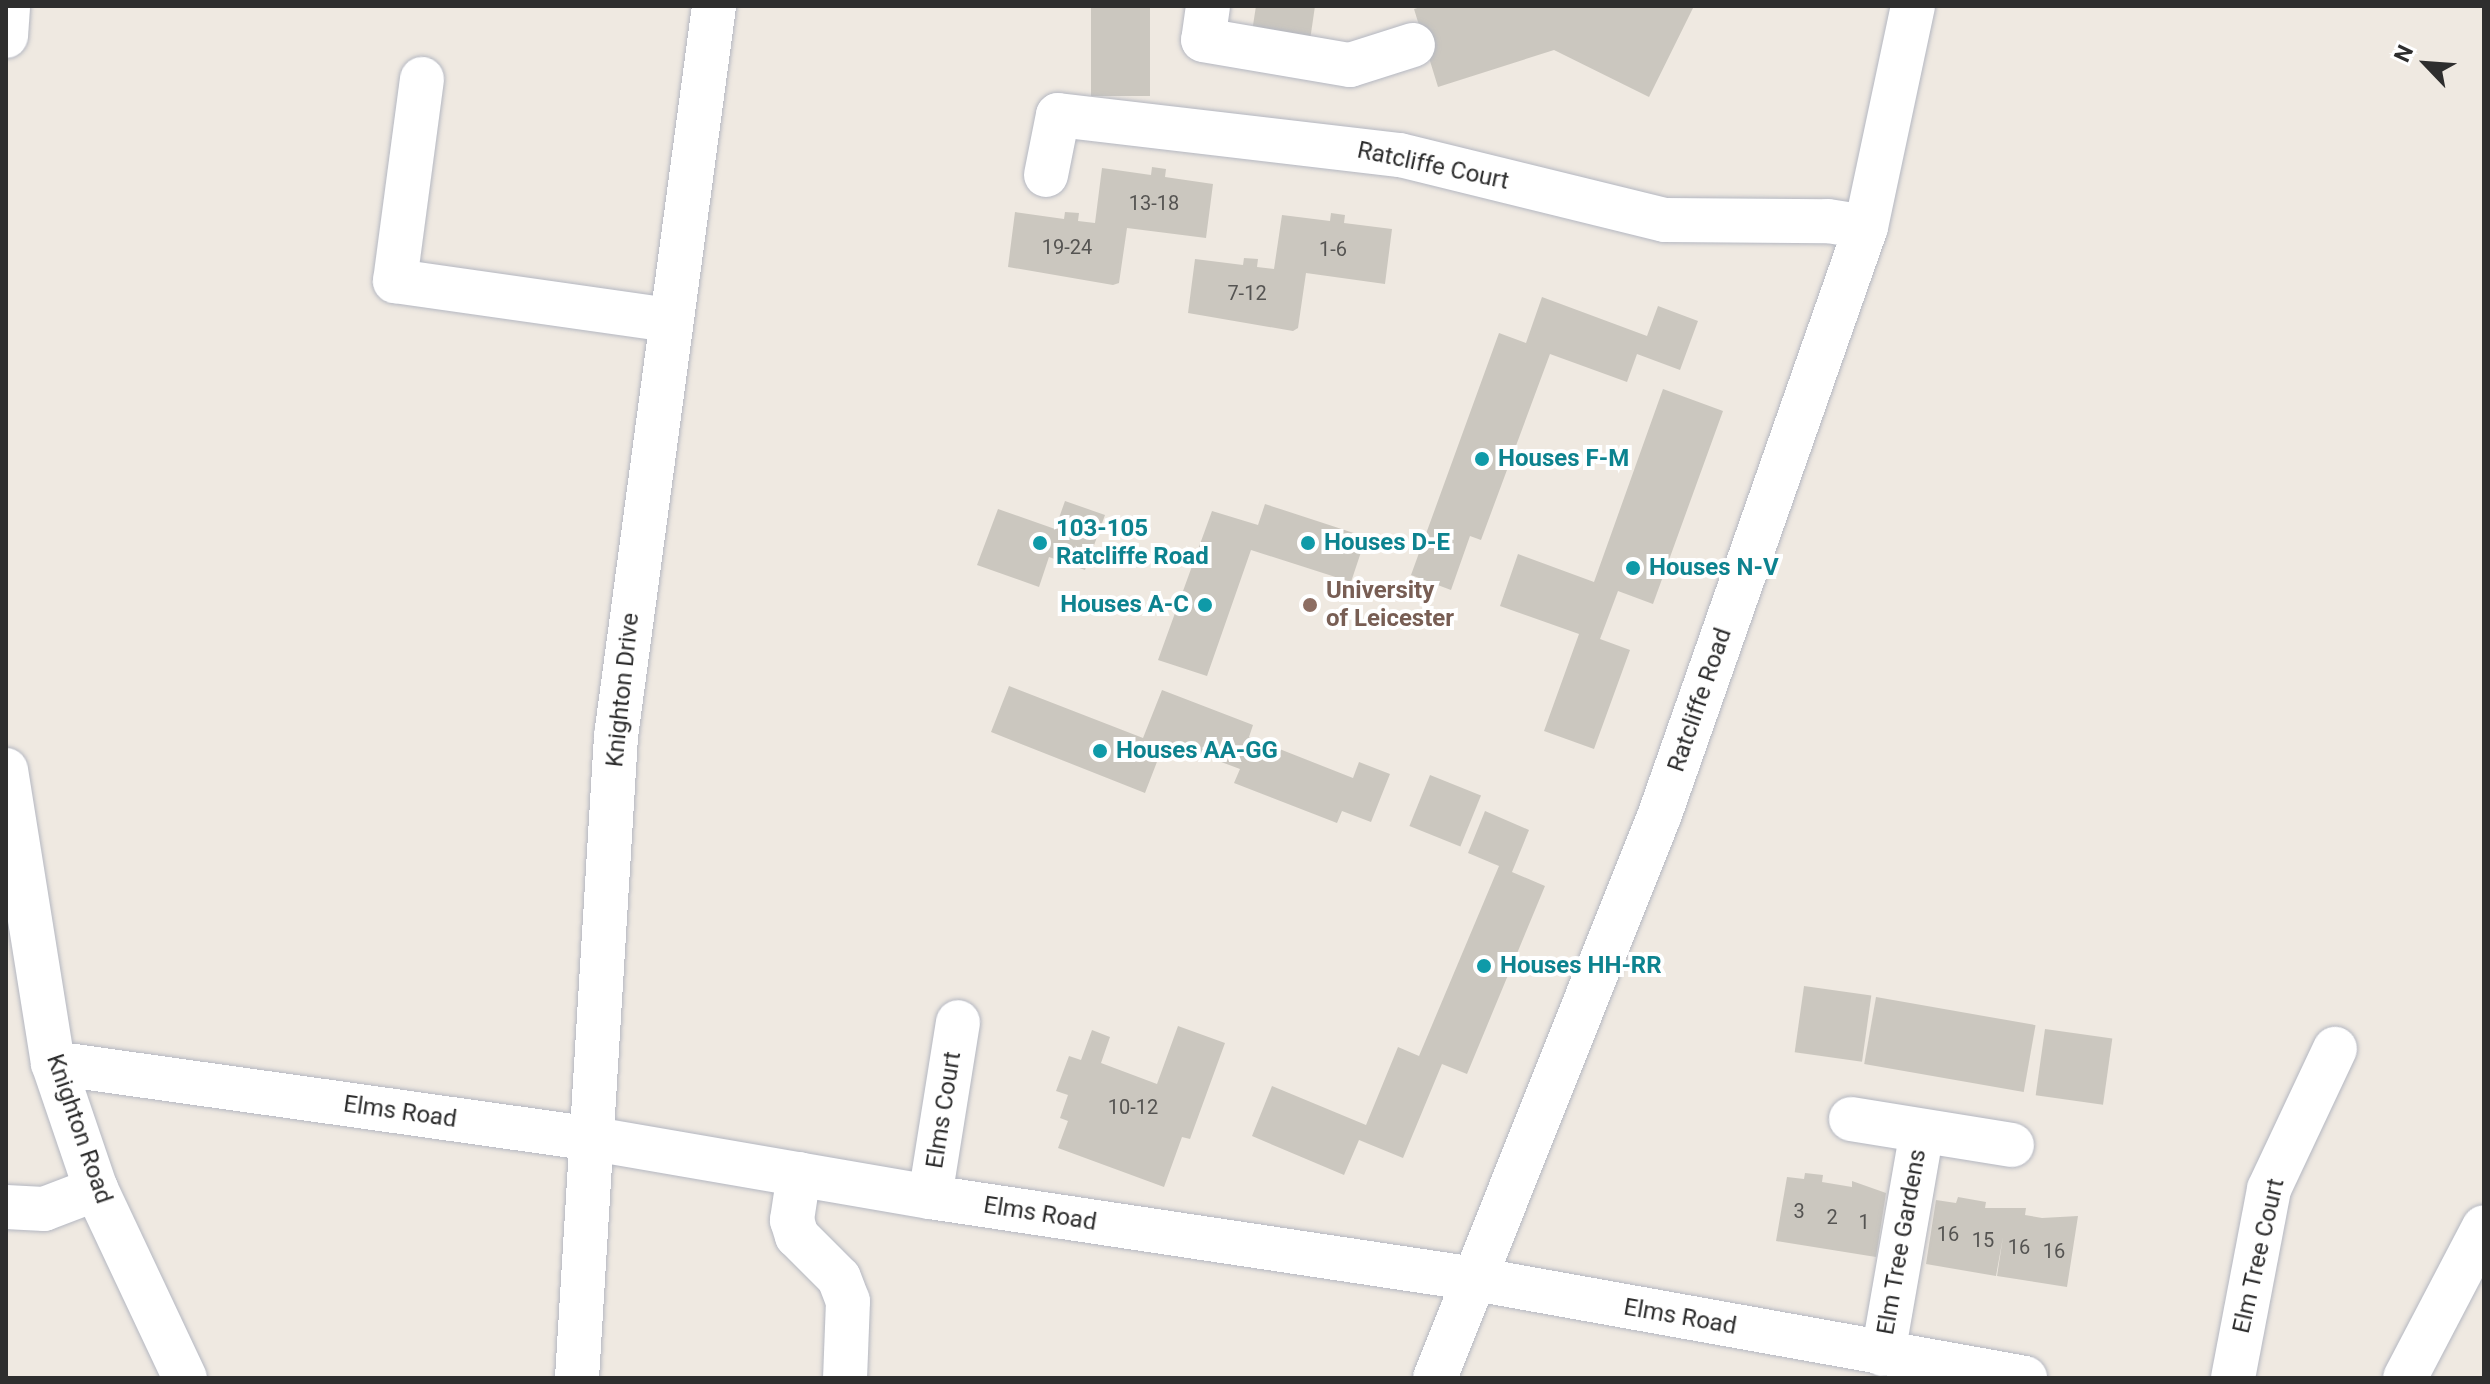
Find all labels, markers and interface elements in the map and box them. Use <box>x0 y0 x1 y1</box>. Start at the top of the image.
north arrow <box>2386 24 2466 104</box>
text: N <box>2389 41 2418 66</box>
street label: Ratcliffe Court <box>1355 136 1511 196</box>
house number: 13-18 <box>1129 191 1179 215</box>
house number: 19-24 <box>1042 235 1092 259</box>
house number: 1-6 <box>1319 237 1347 261</box>
house number: 7-12 <box>1227 281 1267 305</box>
place label: Houses F-M <box>1498 445 1629 473</box>
marker: Houses F-M <box>1473 450 1491 468</box>
place label: 103-105 Ratcliffe Road <box>1056 515 1209 571</box>
place label: Houses D-E <box>1324 529 1450 557</box>
marker: 103-105 Ratcliffe Road <box>1031 534 1049 552</box>
marker: Houses D-E <box>1299 534 1317 552</box>
place label: Houses N-V <box>1649 554 1779 582</box>
marker: Houses N-V <box>1624 559 1642 577</box>
place label: University of Leicester <box>1326 577 1454 633</box>
place label: Houses A-C <box>1060 591 1189 619</box>
marker: Houses A-C <box>1196 596 1214 614</box>
marker: University of Leicester <box>1301 596 1319 614</box>
street label: Knighton Drive <box>601 611 645 769</box>
street label: Ratcliffe Road <box>1662 624 1738 776</box>
place label: Houses AA-GG <box>1116 737 1278 765</box>
marker: Houses AA-GG <box>1091 742 1109 760</box>
place label: Houses HH-RR <box>1500 952 1662 980</box>
marker: Houses HH-RR <box>1475 957 1493 975</box>
street label: Elms Court <box>921 1049 967 1171</box>
street label: Knighton Road <box>40 1050 118 1208</box>
street label: Elms Road <box>342 1090 458 1134</box>
house number: 10-12 <box>1108 1095 1158 1119</box>
street label: Elm Tree Gardens <box>1871 1147 1933 1337</box>
street label: Elm Tree Court <box>2227 1176 2291 1336</box>
street label: Elms Road <box>981 1191 1099 1237</box>
house number: 3 <box>1793 1199 1805 1223</box>
house number: 2 <box>1826 1205 1838 1229</box>
house number: 1 <box>1858 1210 1870 1234</box>
house number: 16 <box>1937 1222 1959 1246</box>
house number: 15 <box>1972 1228 1994 1252</box>
house number: 16 <box>2008 1235 2030 1259</box>
house number: 16 <box>2043 1239 2065 1263</box>
street label: Elms Road <box>1621 1293 1739 1341</box>

